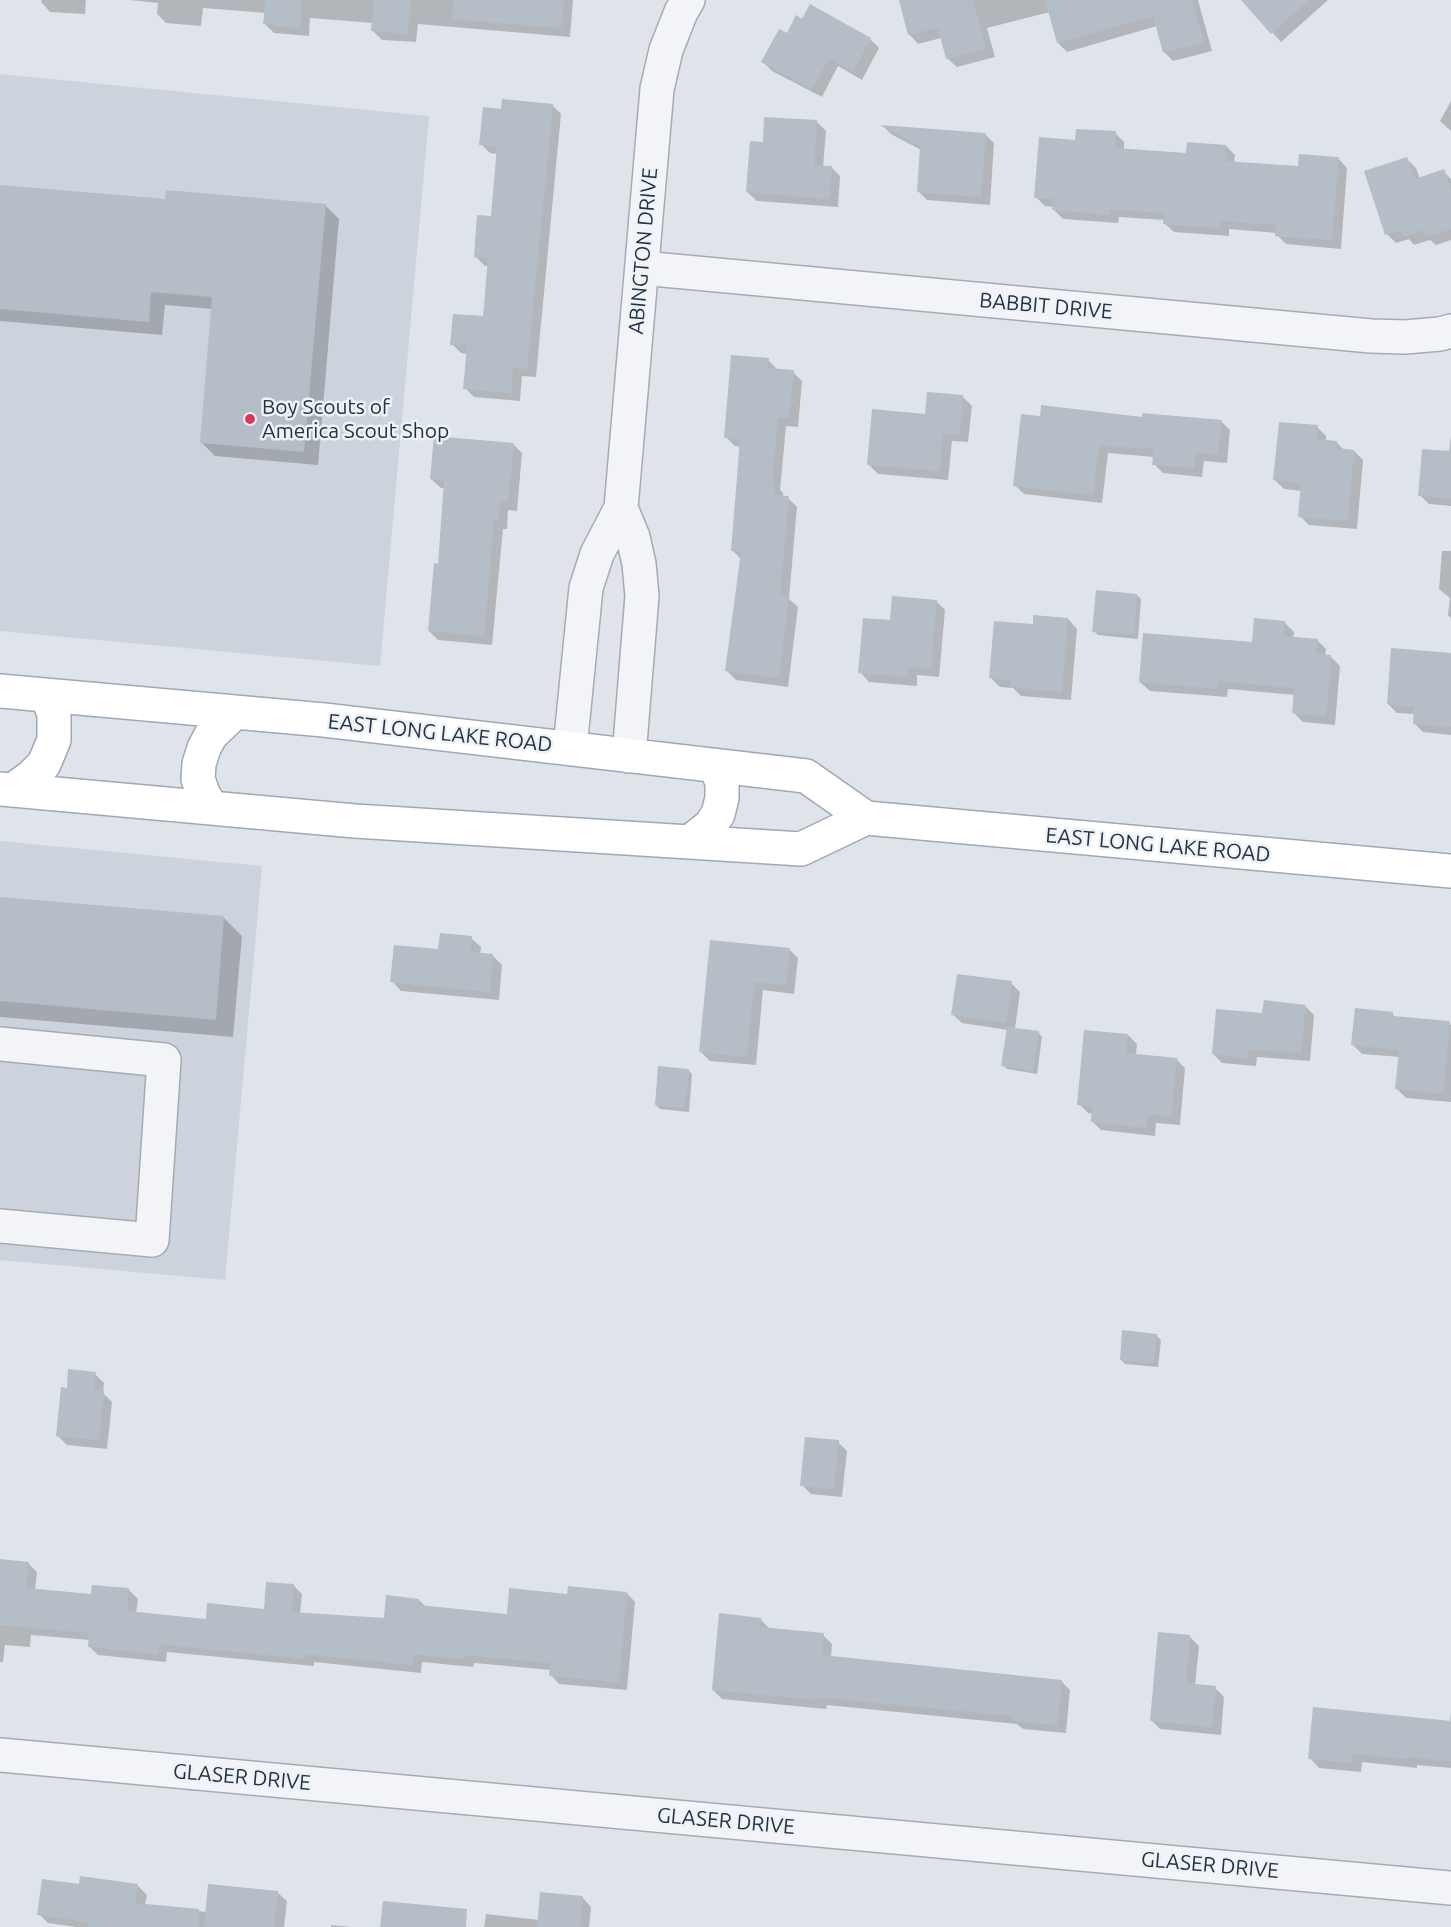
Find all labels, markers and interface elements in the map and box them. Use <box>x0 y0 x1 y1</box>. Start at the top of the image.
street label: ABINGTON DRIVE <box>623 167 663 335</box>
street label: BABBIT DRIVE <box>978 288 1114 324</box>
place label: Boy Scouts of America Scout Shop <box>262 394 449 444</box>
marker: Boy Scouts of America Scout Shop <box>243 412 257 426</box>
street label: EAST LONG LAKE ROAD <box>327 709 553 757</box>
street label: EAST LONG LAKE ROAD <box>1045 823 1271 867</box>
street label: GLASER DRIVE <box>172 1758 312 1796</box>
street label: GLASER DRIVE <box>656 1802 796 1840</box>
street label: GLASER DRIVE <box>1140 1846 1280 1884</box>

